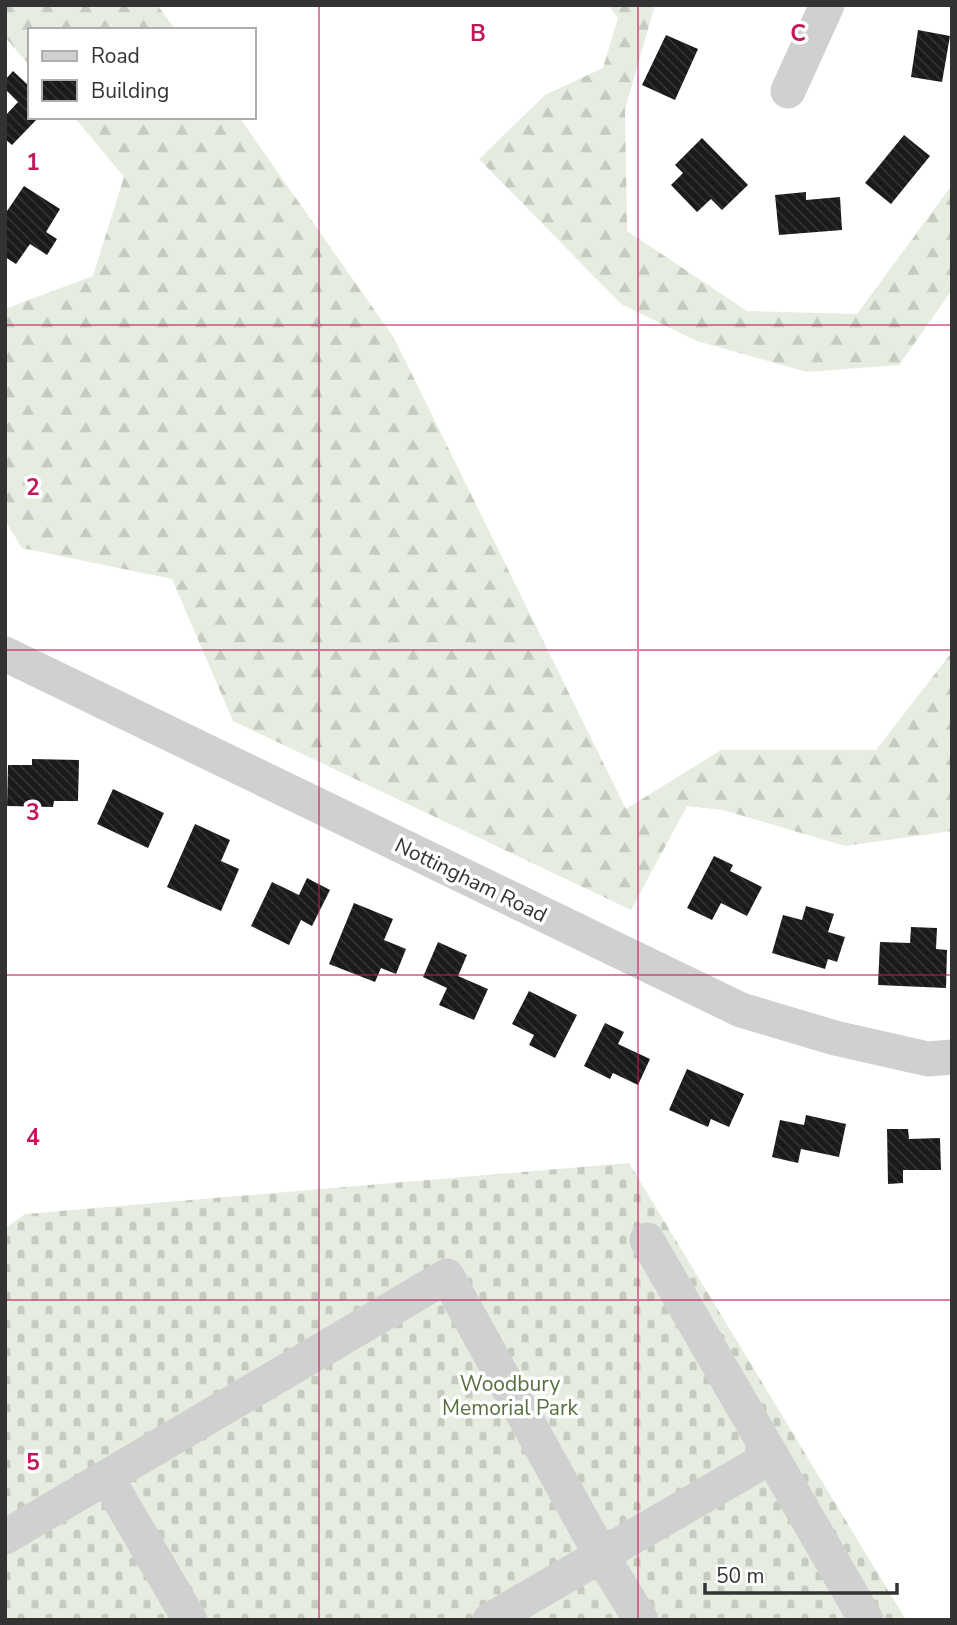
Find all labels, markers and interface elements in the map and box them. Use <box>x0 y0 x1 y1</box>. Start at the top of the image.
text: B <box>470 18 486 49</box>
text: C <box>790 18 806 49</box>
legend <box>28 28 256 119</box>
text: Road <box>91 42 140 70</box>
text: Building <box>91 77 169 105</box>
text: 1 <box>26 147 40 178</box>
text: 2 <box>26 472 40 503</box>
text: 3 <box>26 797 40 828</box>
street label: Nottingham Road <box>390 831 552 929</box>
text: 4 <box>26 1122 40 1153</box>
park label: Woodbury Memorial Park <box>442 1370 578 1422</box>
text: 5 <box>26 1447 40 1478</box>
scale bar <box>705 1552 898 1596</box>
text: 50 m <box>716 1562 765 1590</box>

